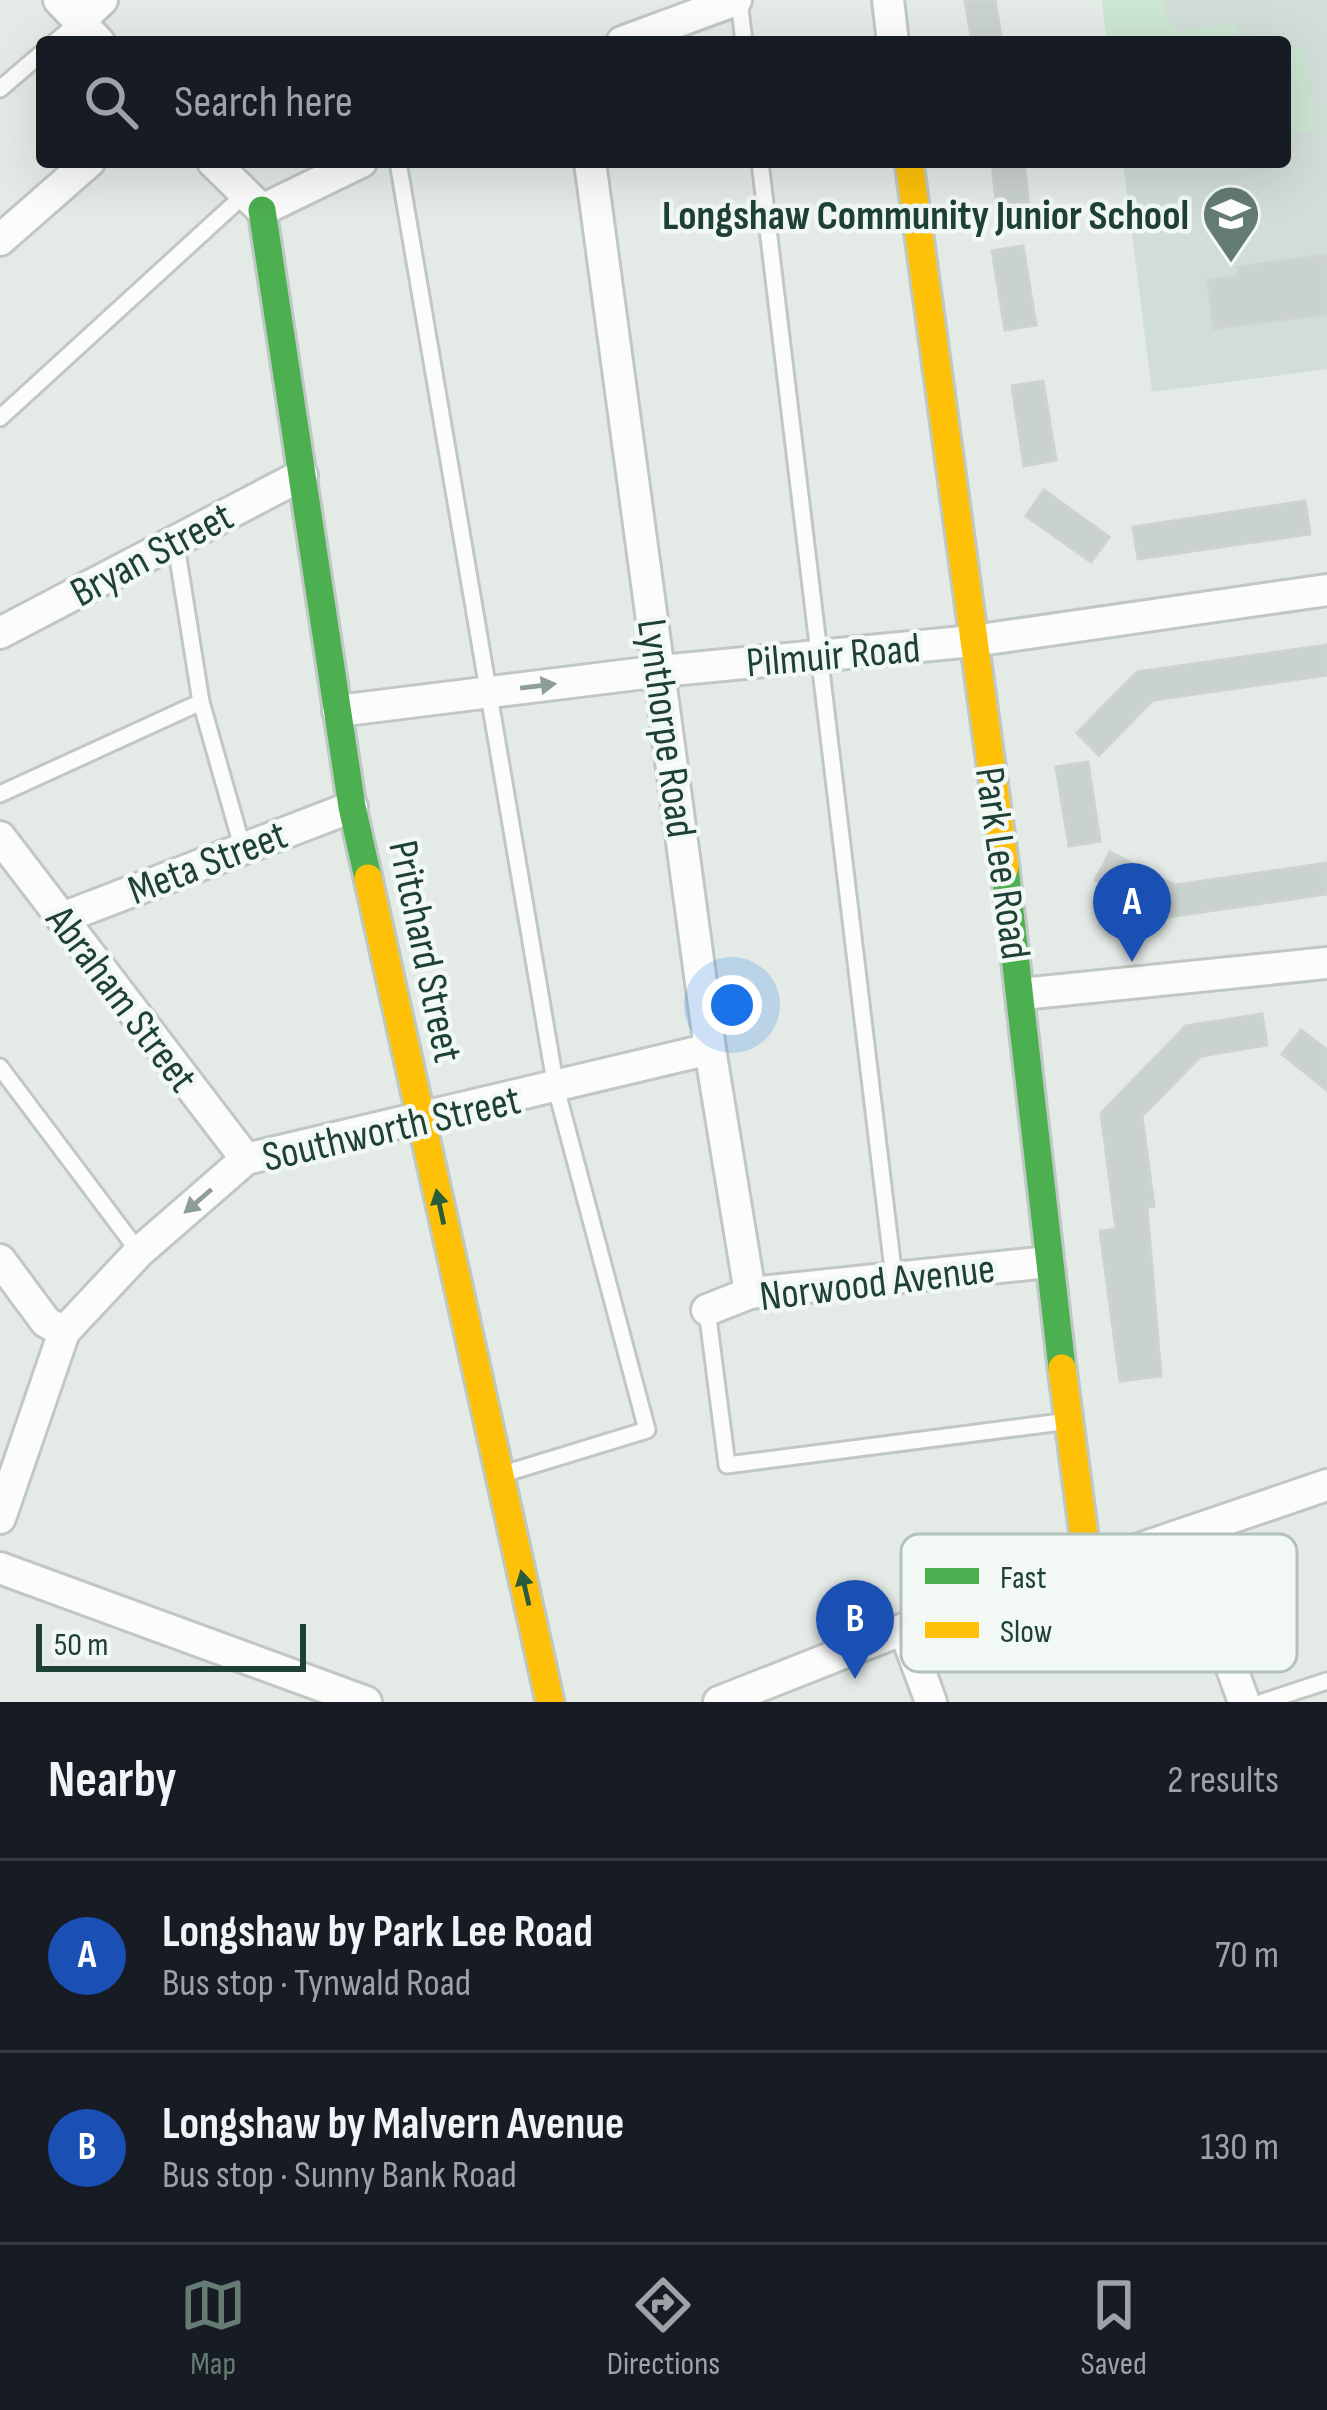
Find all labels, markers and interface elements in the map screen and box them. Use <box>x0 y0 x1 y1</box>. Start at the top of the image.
search box <box>36 36 1291 168</box>
icon: search <box>78 69 144 135</box>
text: Search here <box>174 75 353 130</box>
school or university icon: Longshaw Community Junior School <box>1200 183 1262 265</box>
place label: Longshaw Community Junior School <box>662 191 1189 242</box>
street label: Bryan Street <box>62 491 242 619</box>
street label: Lynthorpe Road <box>625 616 706 841</box>
street label: Pilmuir Road <box>744 623 922 689</box>
one-way arrow <box>520 677 557 696</box>
street label: Park Lee Road <box>963 764 1040 963</box>
street label: Meta Street <box>121 810 294 917</box>
street label: Pritchard Street <box>376 836 473 1067</box>
pin: A <box>1093 863 1171 962</box>
street label: Abraham Street <box>34 896 208 1103</box>
your location <box>702 975 762 1035</box>
street label: Southworth Street <box>258 1075 526 1184</box>
one-way arrow <box>183 1187 213 1214</box>
one-way arrow <box>430 1188 449 1226</box>
street label: Norwood Avenue <box>757 1244 998 1323</box>
legend <box>901 1534 1297 1672</box>
text: Fast <box>1000 1558 1047 1598</box>
one-way arrow <box>515 1569 534 1606</box>
pin: B <box>816 1580 894 1679</box>
text: Slow <box>1000 1612 1052 1652</box>
scale bar <box>36 1618 306 1671</box>
text: 50 m <box>54 1625 108 1665</box>
text: Nearby <box>48 1750 177 1811</box>
text: 2 results <box>1167 1757 1279 1804</box>
text: Longshaw by Park Lee Road <box>162 1905 593 1960</box>
text: A <box>78 1932 96 1979</box>
text: 70 m <box>1215 1932 1279 1979</box>
text: Bus stop · Tynwald Road <box>162 1960 471 2007</box>
text: Longshaw by Malvern Avenue <box>162 2097 624 2152</box>
text: B <box>78 2124 96 2171</box>
text: 130 m <box>1200 2124 1279 2171</box>
text: Bus stop · Sunny Bank Road <box>162 2152 517 2199</box>
tab: Map <box>180 2272 246 2384</box>
tab: Directions <box>607 2272 720 2384</box>
tab: Saved <box>1081 2272 1147 2384</box>

